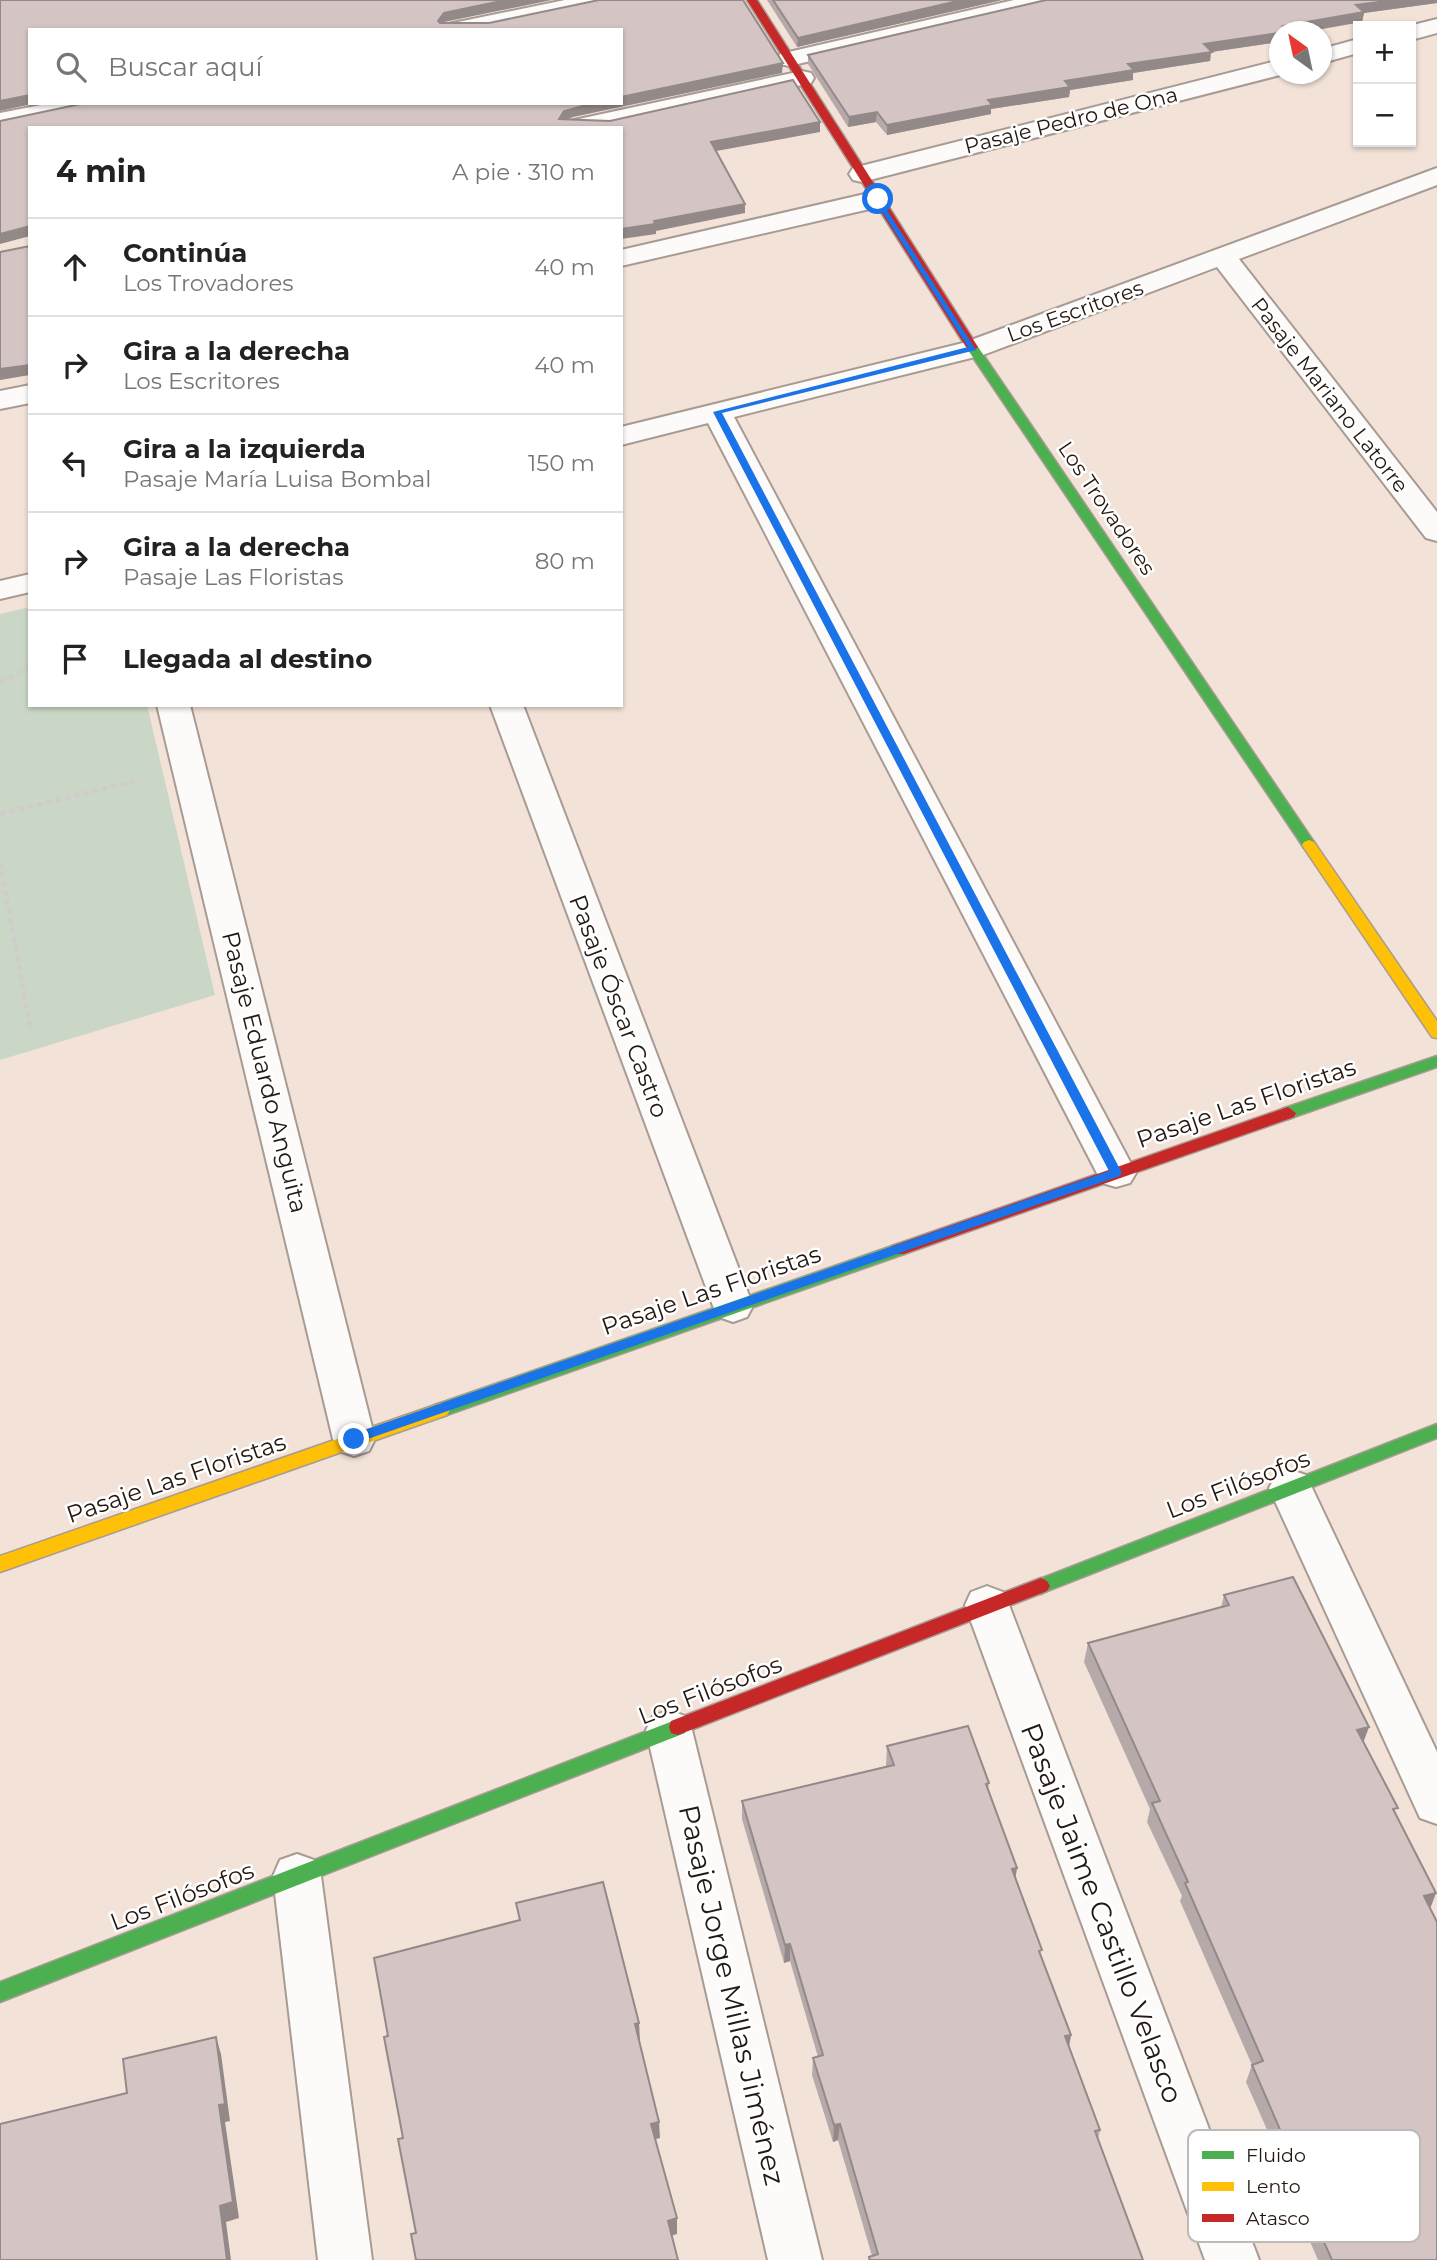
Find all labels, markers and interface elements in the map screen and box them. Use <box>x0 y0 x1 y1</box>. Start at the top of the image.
north arrow <box>1269 21 1332 84</box>
map controls <box>1353 21 1416 147</box>
button: + <box>1353 21 1416 84</box>
search box <box>28 28 623 105</box>
icon: search <box>52 48 90 86</box>
text: Buscar aquí <box>108 51 262 83</box>
street label: Pasaje Pedro de Ona <box>962 81 1180 159</box>
button: − <box>1353 84 1416 147</box>
text: 4 min <box>56 153 146 190</box>
text: A pie · 310 m <box>452 158 595 186</box>
route start <box>862 183 893 214</box>
text: Continúa <box>123 237 247 269</box>
icon: ahead <box>56 248 94 286</box>
text: 40 m <box>534 253 595 281</box>
text: Los Trovadores <box>123 269 294 297</box>
street label: Los Escritores <box>1003 275 1147 347</box>
street label: Pasaje Mariano Latorre <box>1246 293 1414 497</box>
text: Gira a la derecha <box>123 335 350 367</box>
icon: right <box>56 346 94 384</box>
text: 40 m <box>534 351 595 379</box>
text: Los Escritores <box>123 367 280 395</box>
text: Gira a la izquierda <box>123 433 366 465</box>
street label: Los Trovadores <box>1053 436 1161 580</box>
icon: left <box>56 444 94 482</box>
text: 150 m <box>528 449 595 477</box>
text: Pasaje María Luisa Bombal <box>123 465 431 493</box>
text: Gira a la derecha <box>123 531 350 563</box>
icon: right <box>56 542 94 580</box>
text: 80 m <box>535 547 595 575</box>
text: Pasaje Las Floristas <box>123 563 343 591</box>
icon: arrive <box>56 640 94 678</box>
text: Llegada al destino <box>123 643 372 675</box>
street label: Pasaje Óscar Castro <box>563 890 675 1122</box>
street label: Pasaje Eduardo Anguita <box>216 928 314 1216</box>
street label: Pasaje Las Floristas <box>1133 1052 1359 1154</box>
street label: Pasaje Las Floristas <box>598 1239 824 1341</box>
route end <box>338 1423 369 1454</box>
street label: Pasaje Las Floristas <box>63 1427 289 1529</box>
street label: Los Filósofos <box>1162 1443 1314 1525</box>
street label: Los Filósofos <box>634 1649 786 1731</box>
street label: Pasaje Jaime Castillo Velasco <box>1014 1718 1190 2108</box>
street label: Pasaje Jorge Millas Jiménez <box>672 1802 792 2188</box>
street label: Los Filósofos <box>106 1855 258 1937</box>
legend <box>1188 2130 1420 2242</box>
text: Fluido <box>1246 2144 1306 2167</box>
text: Lento <box>1246 2175 1301 2198</box>
text: Atasco <box>1246 2207 1310 2230</box>

